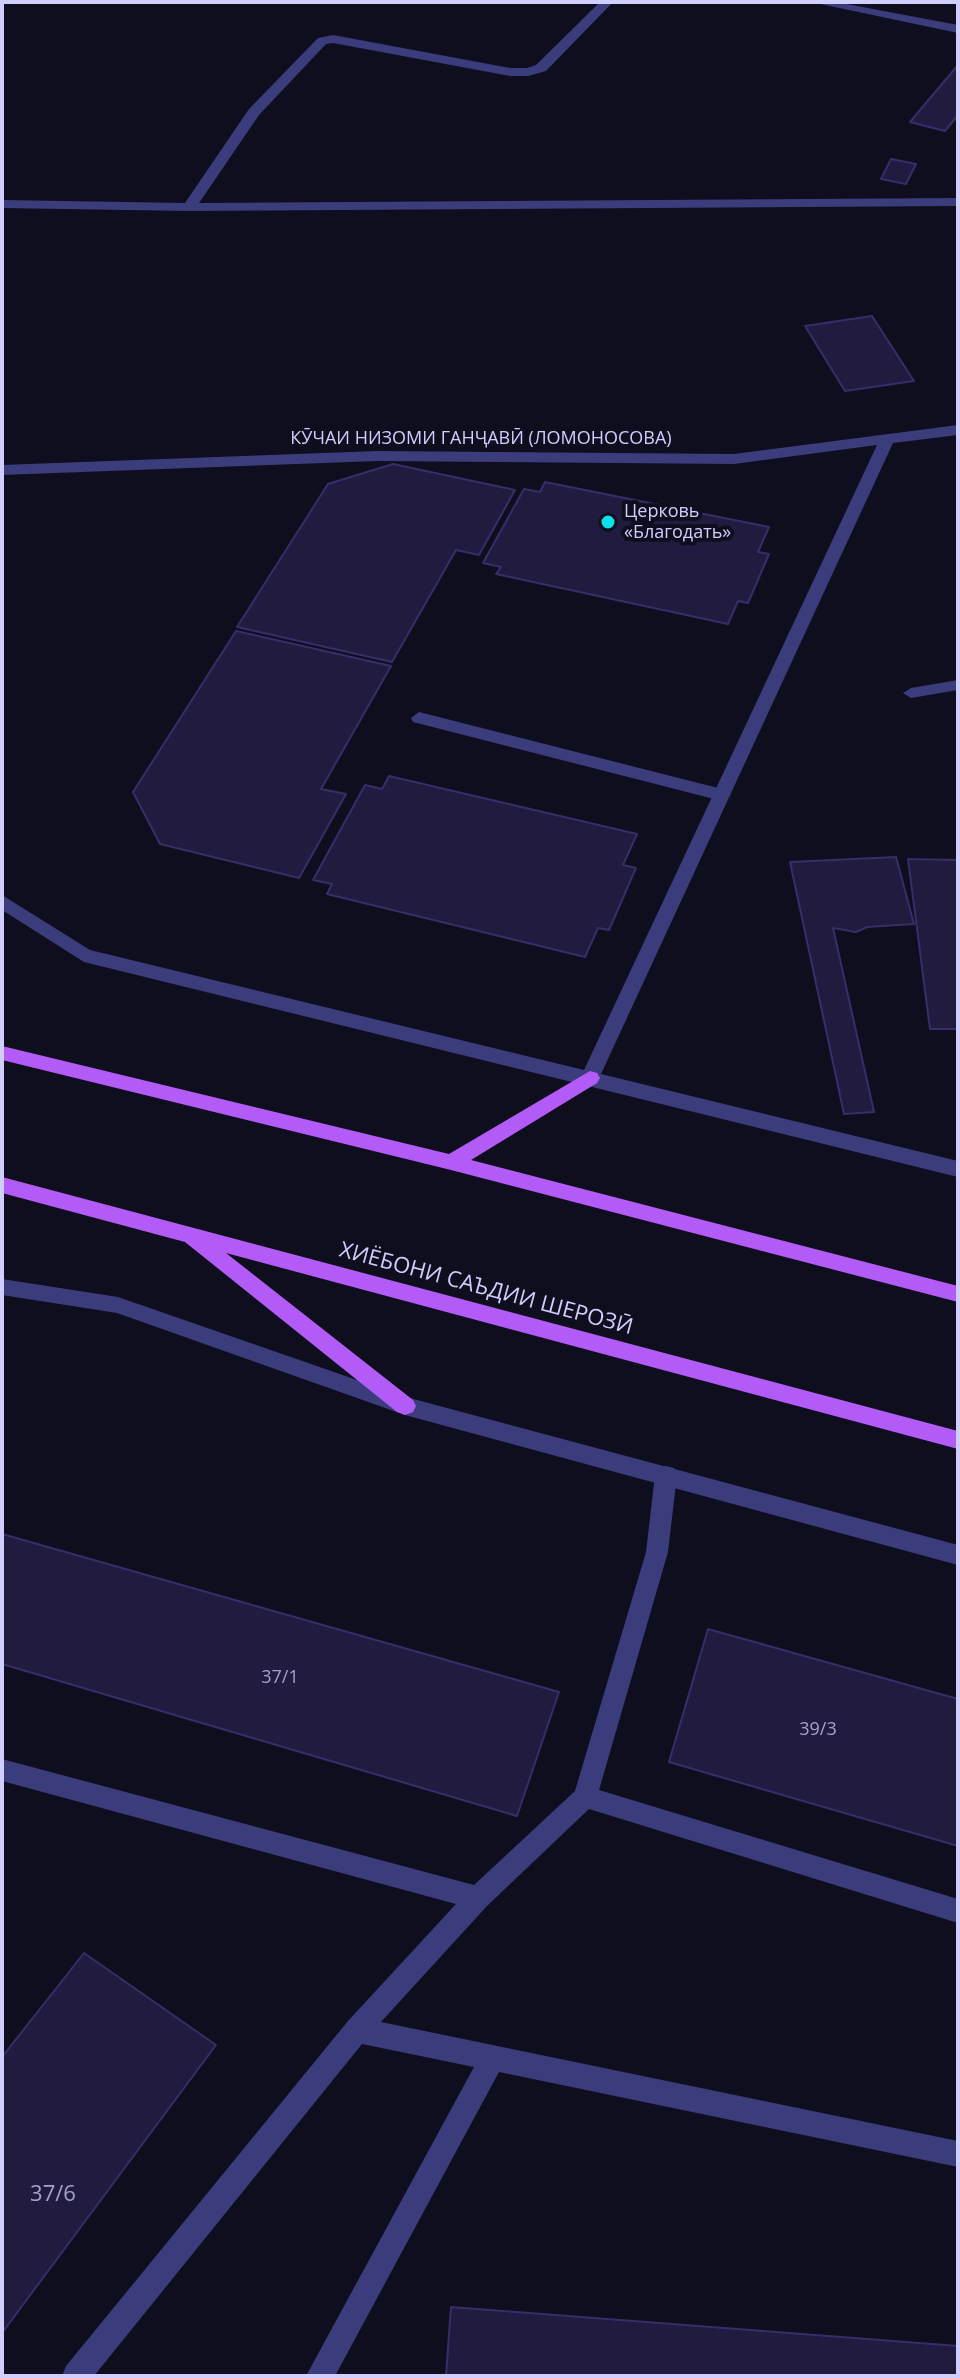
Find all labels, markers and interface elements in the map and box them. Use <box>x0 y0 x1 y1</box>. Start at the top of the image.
street label: КӮЧАИ НИЗОМИ ГАНҶАВӢ (ЛОМОНОСОВА) <box>290 428 672 450</box>
place label: Церковь «Благодать» <box>624 501 731 544</box>
marker: Церковь «Благодать» <box>599 513 617 531</box>
street label: ХИЁБОНИ САЪДИИ ШЕРОЗӢ <box>336 1237 636 1341</box>
house number: 37/1 <box>261 1667 299 1689</box>
house number: 39/3 <box>799 1719 837 1741</box>
house number: 37/6 <box>30 2182 76 2208</box>

